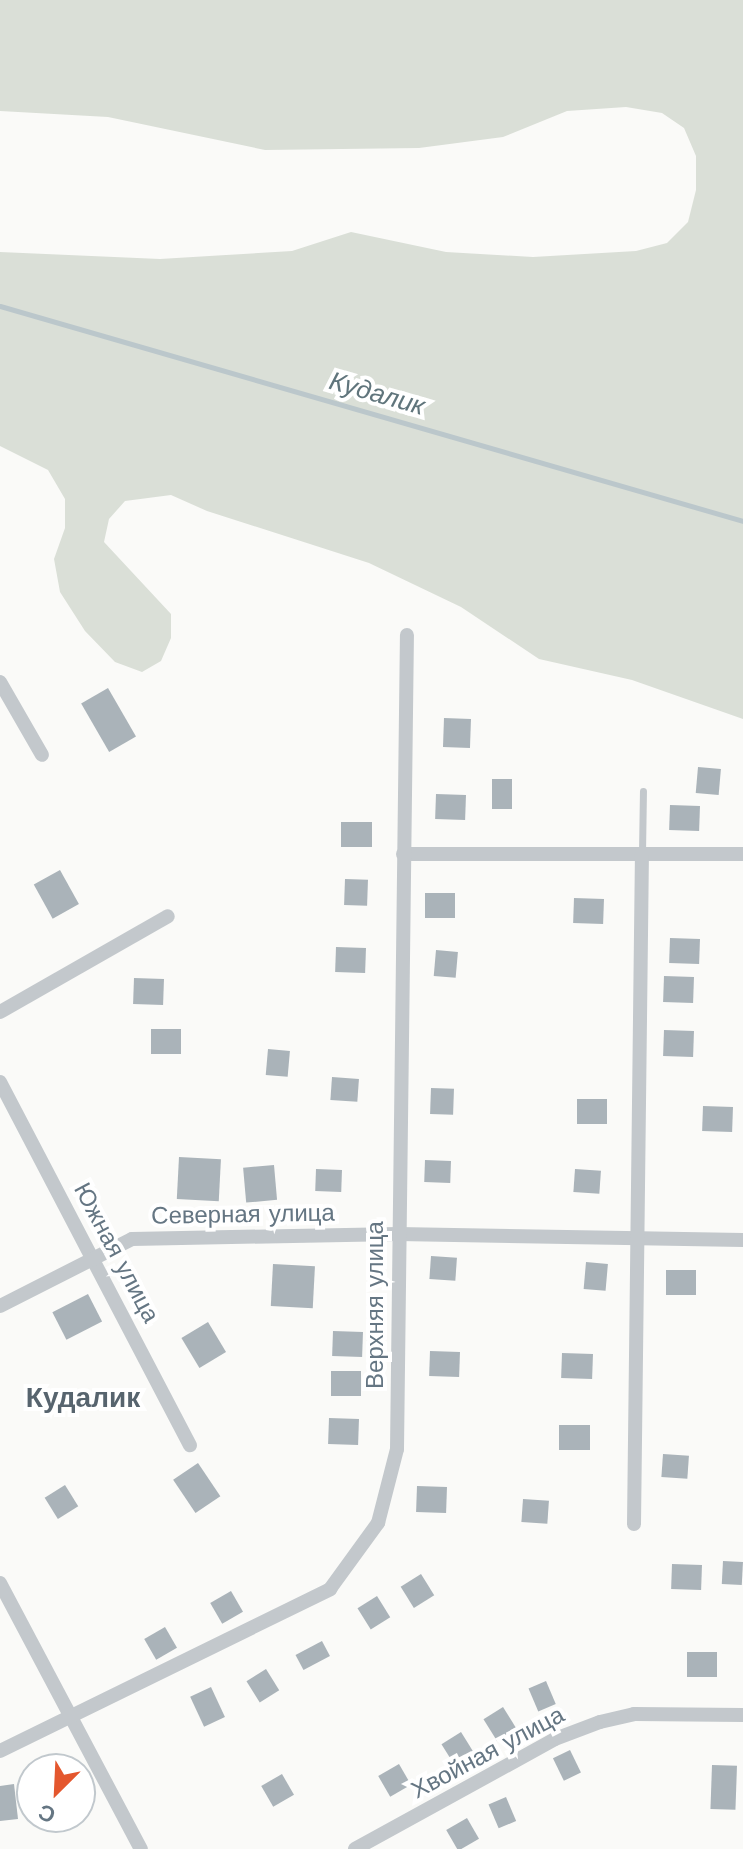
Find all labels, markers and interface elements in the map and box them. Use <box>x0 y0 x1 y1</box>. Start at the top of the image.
water label: Кудалик <box>326 366 428 422</box>
street label: Южная улица <box>67 1178 165 1328</box>
street label: Северная улица <box>151 1199 335 1231</box>
street label: Верхняя улица <box>362 1221 390 1389</box>
district label: Кудалик <box>26 1381 140 1415</box>
street label: Хвойная улица <box>407 1701 569 1805</box>
north arrow <box>16 1753 96 1833</box>
text: С <box>35 1799 59 1828</box>

